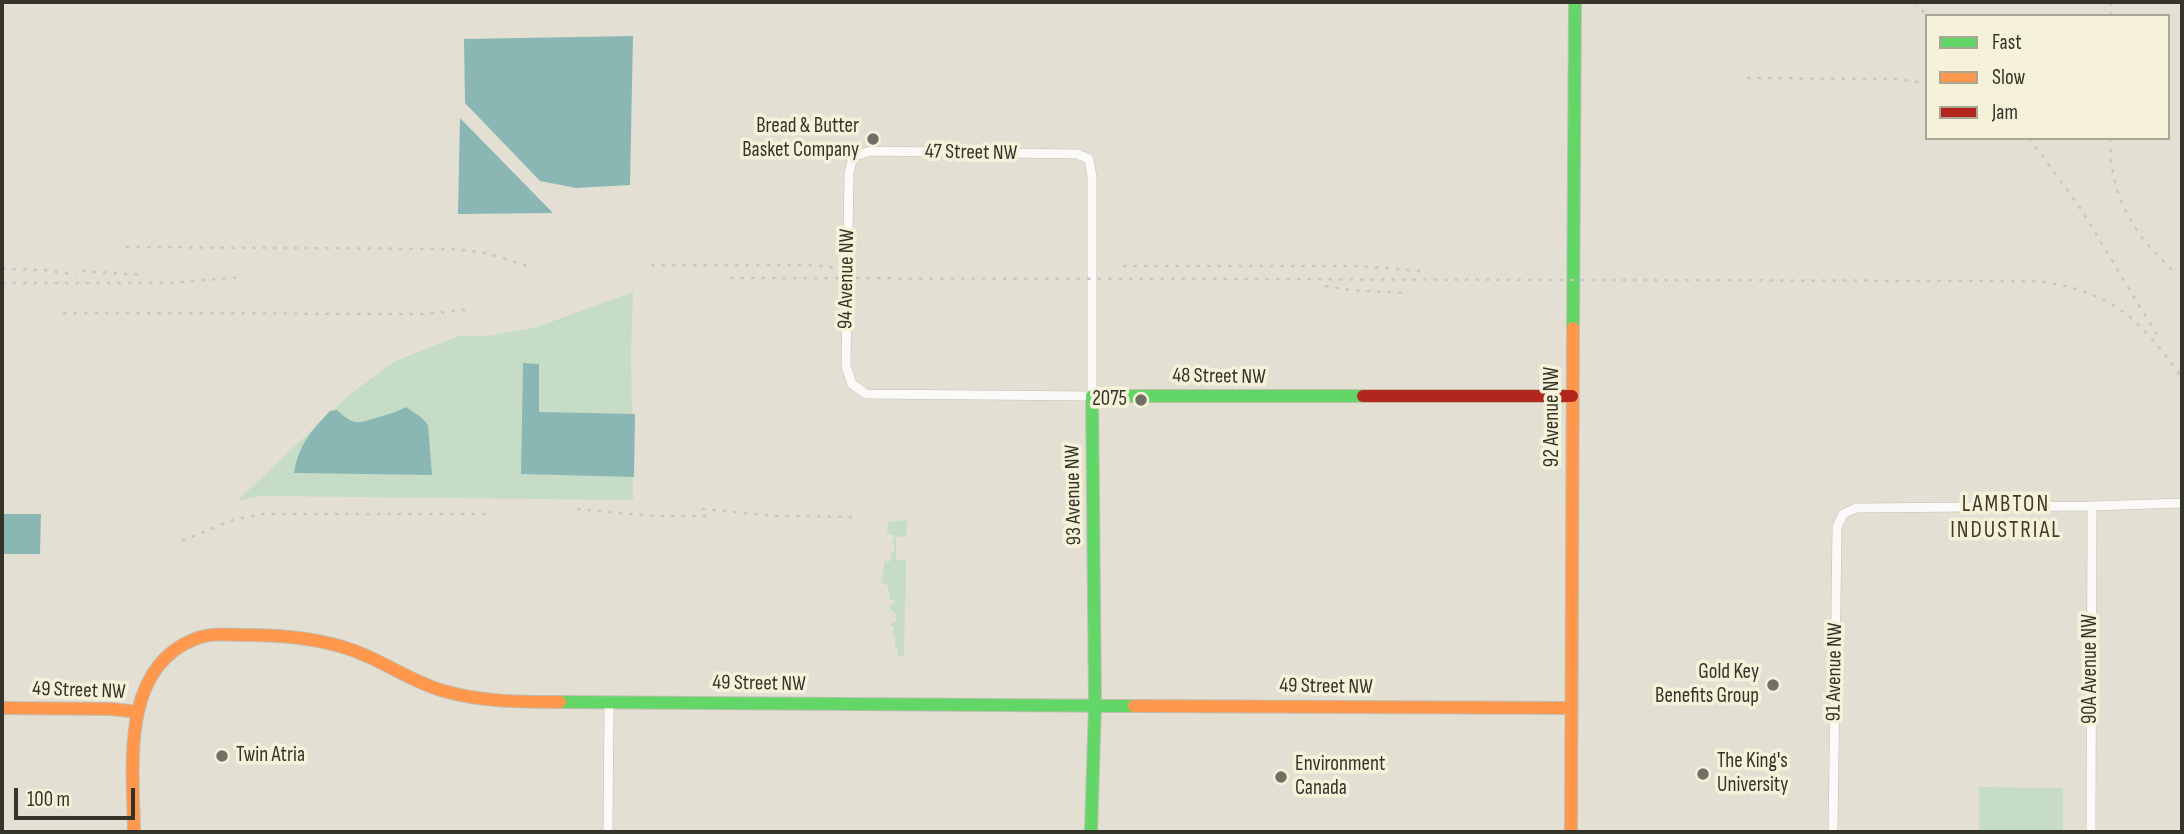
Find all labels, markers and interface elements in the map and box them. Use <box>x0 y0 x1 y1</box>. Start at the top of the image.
legend <box>1925 14 2170 140</box>
text: Fast <box>1992 30 2022 55</box>
text: Slow <box>1992 65 2025 90</box>
text: Jam <box>1992 100 2018 125</box>
place label: Bread & Butter Basket Company <box>742 114 859 164</box>
marker: Bread & Butter Basket Company <box>865 131 881 147</box>
street label: 47 Street NW <box>925 140 1017 166</box>
street label: 94 Avenue NW <box>834 229 860 329</box>
street label: 48 Street NW <box>1172 364 1266 390</box>
street label: 92 Avenue NW <box>1540 367 1566 467</box>
place label: 2075 <box>1092 387 1127 413</box>
marker: 2075 <box>1133 392 1149 408</box>
street label: 93 Avenue NW <box>1061 445 1087 545</box>
district label: LAMBTON INDUSTRIAL <box>1951 491 2061 545</box>
street label: 90A Avenue NW <box>2078 614 2104 724</box>
street label: 91 Avenue NW <box>1822 622 1848 722</box>
place label: Gold Key Benefits Group <box>1655 660 1759 710</box>
street label: 49 Street NW <box>712 671 806 697</box>
street label: 49 Street NW <box>1279 674 1373 700</box>
street label: 49 Street NW <box>32 677 126 705</box>
marker: Gold Key Benefits Group <box>1765 677 1781 693</box>
place label: Twin Atria <box>236 743 305 769</box>
marker: Twin Atria <box>214 748 230 764</box>
place label: The King's University <box>1717 749 1788 799</box>
place label: Environment Canada <box>1295 752 1385 802</box>
marker: The King's University <box>1695 766 1711 782</box>
marker: Environment Canada <box>1273 769 1289 785</box>
scale bar <box>18 774 138 818</box>
text: 100 m <box>27 787 70 812</box>

